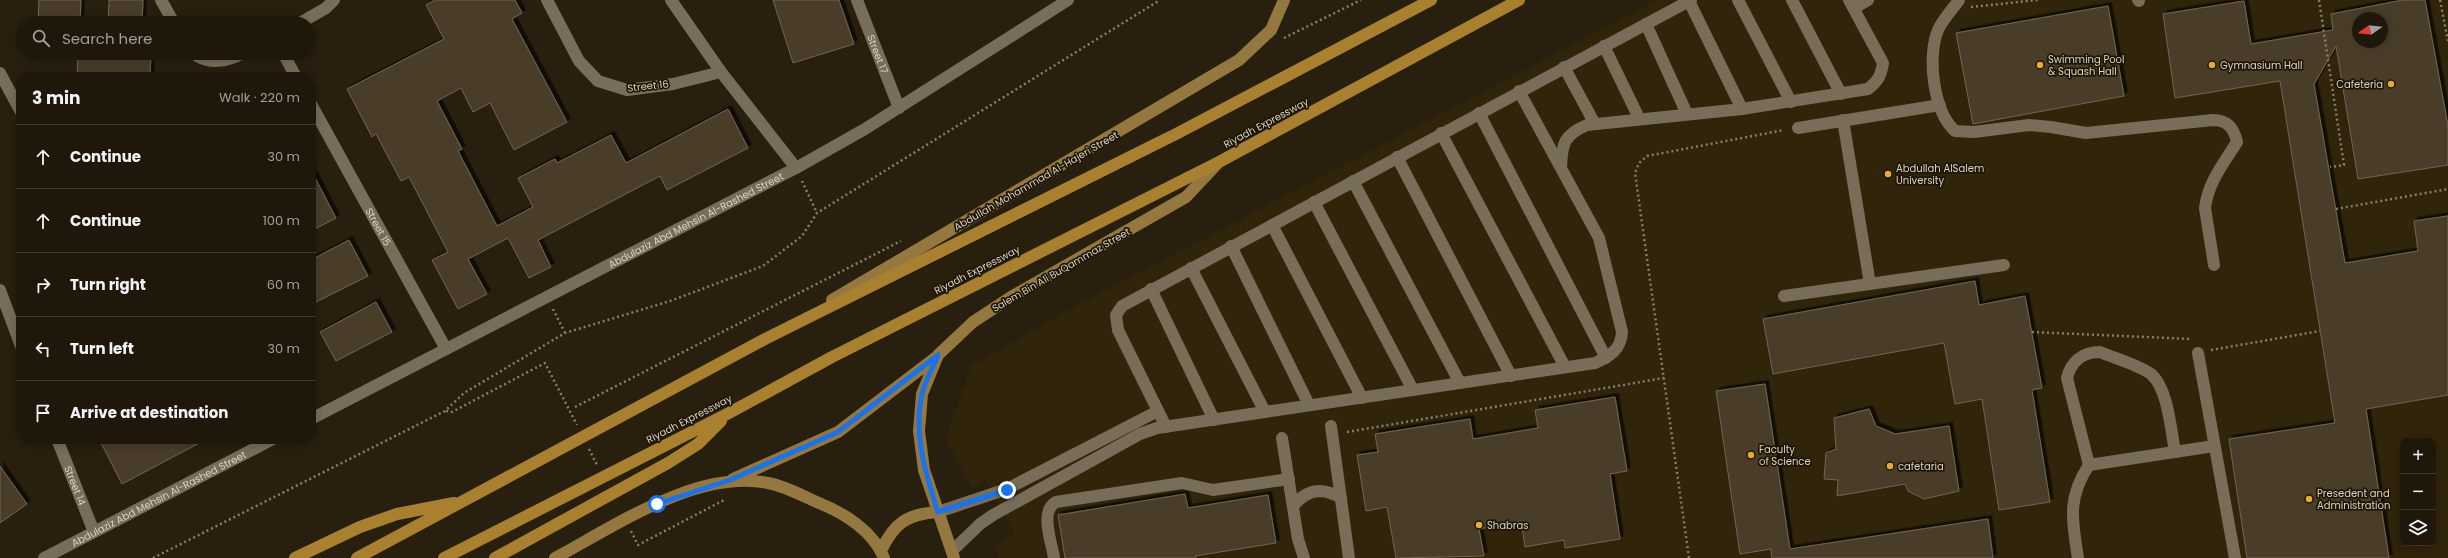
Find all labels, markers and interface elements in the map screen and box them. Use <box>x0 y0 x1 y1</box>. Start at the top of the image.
north arrow <box>2352 12 2388 48</box>
search box <box>16 16 316 60</box>
icon: search <box>30 27 52 49</box>
text: Search here <box>62 28 152 49</box>
street label: Street 17 <box>864 32 893 76</box>
place label: Swimming Pool & Squash Hall <box>2048 52 2124 79</box>
place label: Gymnasium Hall <box>2220 58 2303 73</box>
marker: Swimming Pool & Squash Hall <box>2035 60 2045 70</box>
marker: Gymnasium Hall <box>2207 60 2217 70</box>
street label: Street 16 <box>627 76 669 96</box>
place label: Cafeteria <box>2336 77 2383 92</box>
marker: Cafeteria <box>2386 79 2396 89</box>
text: 3 min <box>32 86 80 110</box>
text: Walk · 220 m <box>219 88 300 107</box>
street label: Riyadh Expressway <box>1221 94 1312 152</box>
street label: Abdullah Mohammad Al-Hajeri Street <box>951 127 1121 234</box>
icon: ahead <box>32 146 54 168</box>
text: Continue <box>70 146 141 167</box>
text: 30 m <box>267 147 300 166</box>
place label: Abdullah AlSalem University <box>1896 161 1984 188</box>
street label: Abdulaziz Abd Mehsin Al-Rashed Street <box>605 168 786 272</box>
marker: Abdullah AlSalem University <box>1883 169 1893 179</box>
street label: Street 15 <box>362 205 395 248</box>
icon: ahead <box>32 210 54 232</box>
text: Continue <box>70 210 141 231</box>
text: 100 m <box>263 211 300 230</box>
street label: Salem Bin Ali BuQammaz Street <box>989 224 1133 316</box>
street label: Riyadh Expressway <box>932 242 1023 298</box>
icon: right <box>32 274 54 296</box>
text: Turn right <box>70 274 146 295</box>
text: 60 m <box>267 275 300 294</box>
icon: left <box>32 338 54 360</box>
text: Turn left <box>70 338 134 359</box>
text: 30 m <box>267 339 300 358</box>
street label: Riyadh Expressway <box>644 391 735 447</box>
icon: arrive <box>32 402 54 424</box>
text: Arrive at destination <box>70 402 228 423</box>
map controls <box>2400 438 2436 546</box>
button: + <box>2400 438 2436 474</box>
place label: Faculty of Science <box>1759 442 1811 469</box>
street label: Abdulaziz Abd Mehsin Al-Rashed Street <box>68 447 249 550</box>
marker: Faculty of Science <box>1746 450 1756 460</box>
place label: cafetaria <box>1898 459 1944 474</box>
marker: cafetaria <box>1885 461 1895 471</box>
street label: Street 14 <box>61 463 90 507</box>
button: − <box>2400 474 2436 510</box>
route end <box>998 481 1016 499</box>
place label: Presedent and Administration <box>2317 486 2390 513</box>
marker: Presedent and Administration <box>2304 494 2314 504</box>
route start <box>648 495 666 513</box>
button: layers <box>2400 510 2436 546</box>
place label: Shabras <box>1487 518 1529 533</box>
marker: Shabras <box>1474 520 1484 530</box>

